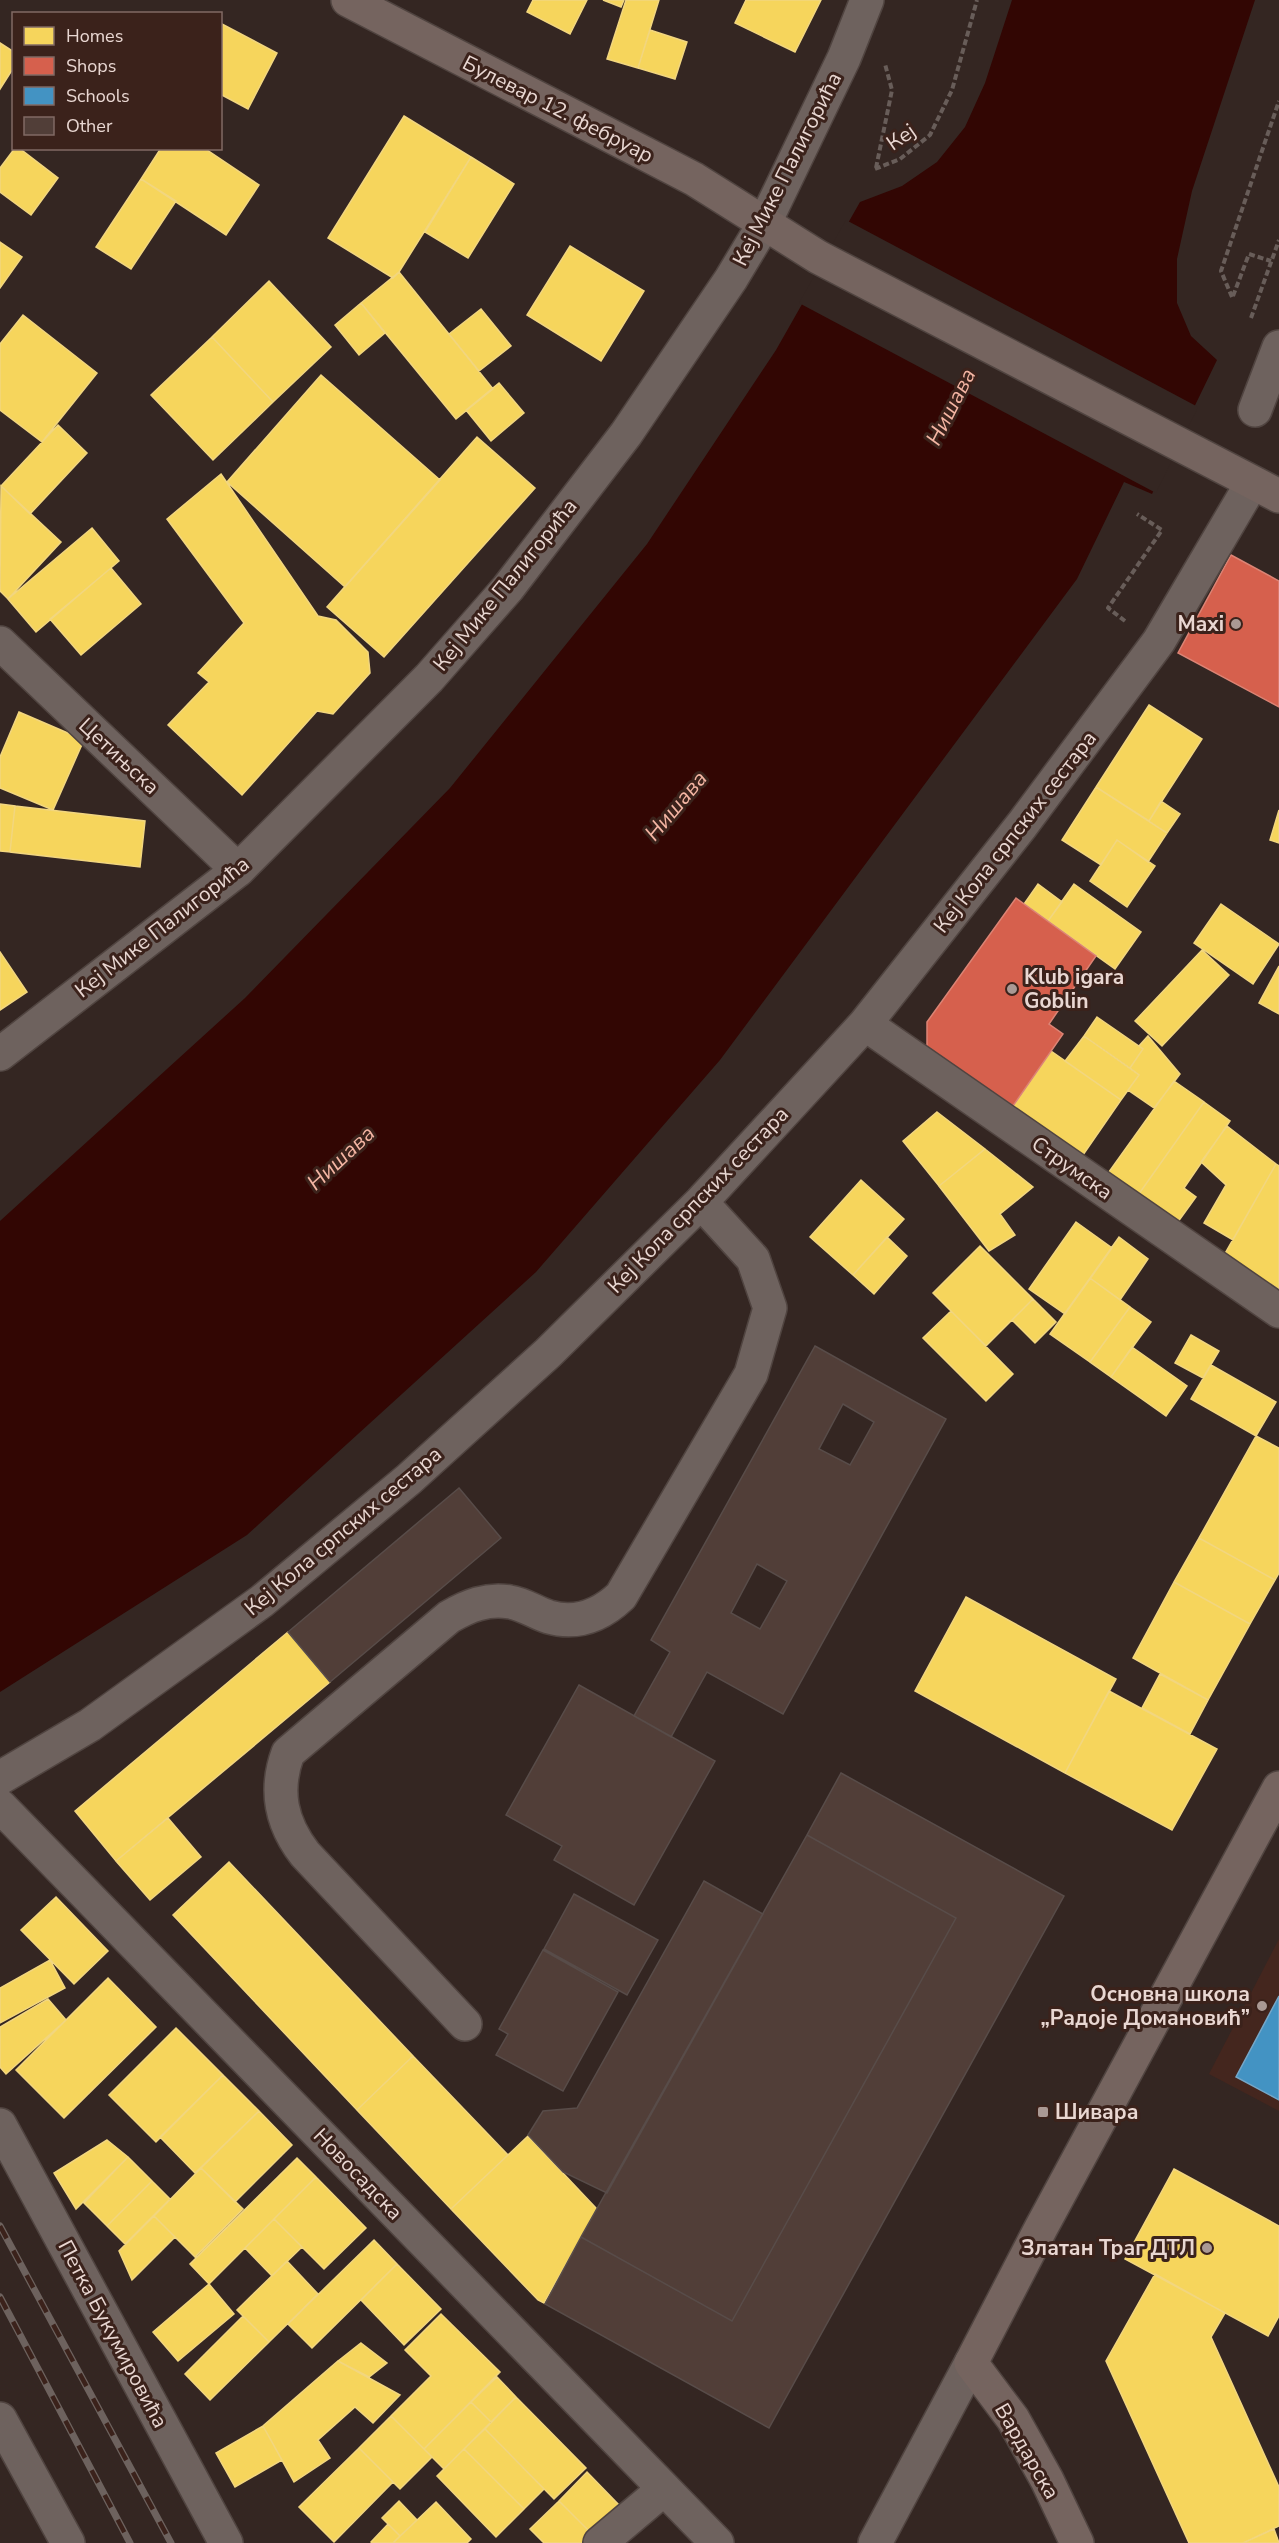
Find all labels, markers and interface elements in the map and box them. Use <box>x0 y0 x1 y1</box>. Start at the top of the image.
legend <box>12 12 222 150</box>
text: Homes <box>66 24 123 48</box>
street label: Булевар 12. фебруар <box>458 49 658 169</box>
text: Shops <box>66 54 116 78</box>
street label: Кеј Мике Палигорића <box>726 67 848 271</box>
text: Schools <box>66 84 130 108</box>
text: Other <box>66 114 113 138</box>
street label: Кеј <box>881 117 921 157</box>
water label: Нишава <box>919 363 983 451</box>
street label: Кеј Мике Палигорића <box>427 493 583 677</box>
place label: Maxi <box>1177 610 1224 638</box>
marker: Maxi <box>1229 617 1243 631</box>
street label: Цетињска <box>73 712 165 800</box>
street label: Кеј Кола српских сестара <box>927 725 1103 939</box>
water label: Нишава <box>638 765 714 847</box>
street label: Кеј Мике Палигорића <box>69 850 255 1004</box>
place label: Klub igara Goblin <box>1024 963 1124 1015</box>
marker: Klub igara Goblin <box>1005 982 1019 996</box>
street label: Кеј Кола српских сестара <box>601 1101 795 1299</box>
water label: Нишава <box>300 1119 382 1197</box>
street label: Струмска <box>1026 1130 1118 1206</box>
street label: Кеј Кола српских сестара <box>239 1440 447 1622</box>
place label: Основна школа „Радоје Домановић” <box>1040 1980 1250 2032</box>
marker: Основна школа „Радоје Домановић” <box>1255 1999 1269 2013</box>
place label: Шивара <box>1055 2098 1139 2126</box>
marker: Шивара <box>1036 2105 1050 2119</box>
street label: Новосадска <box>307 2122 409 2226</box>
place label: Златан Траг ДТЛ <box>1021 2234 1195 2262</box>
street label: Петка Букумировића <box>52 2235 174 2433</box>
marker: Златан Траг ДТЛ <box>1200 2241 1214 2255</box>
street label: Вардарска <box>988 2398 1066 2504</box>

